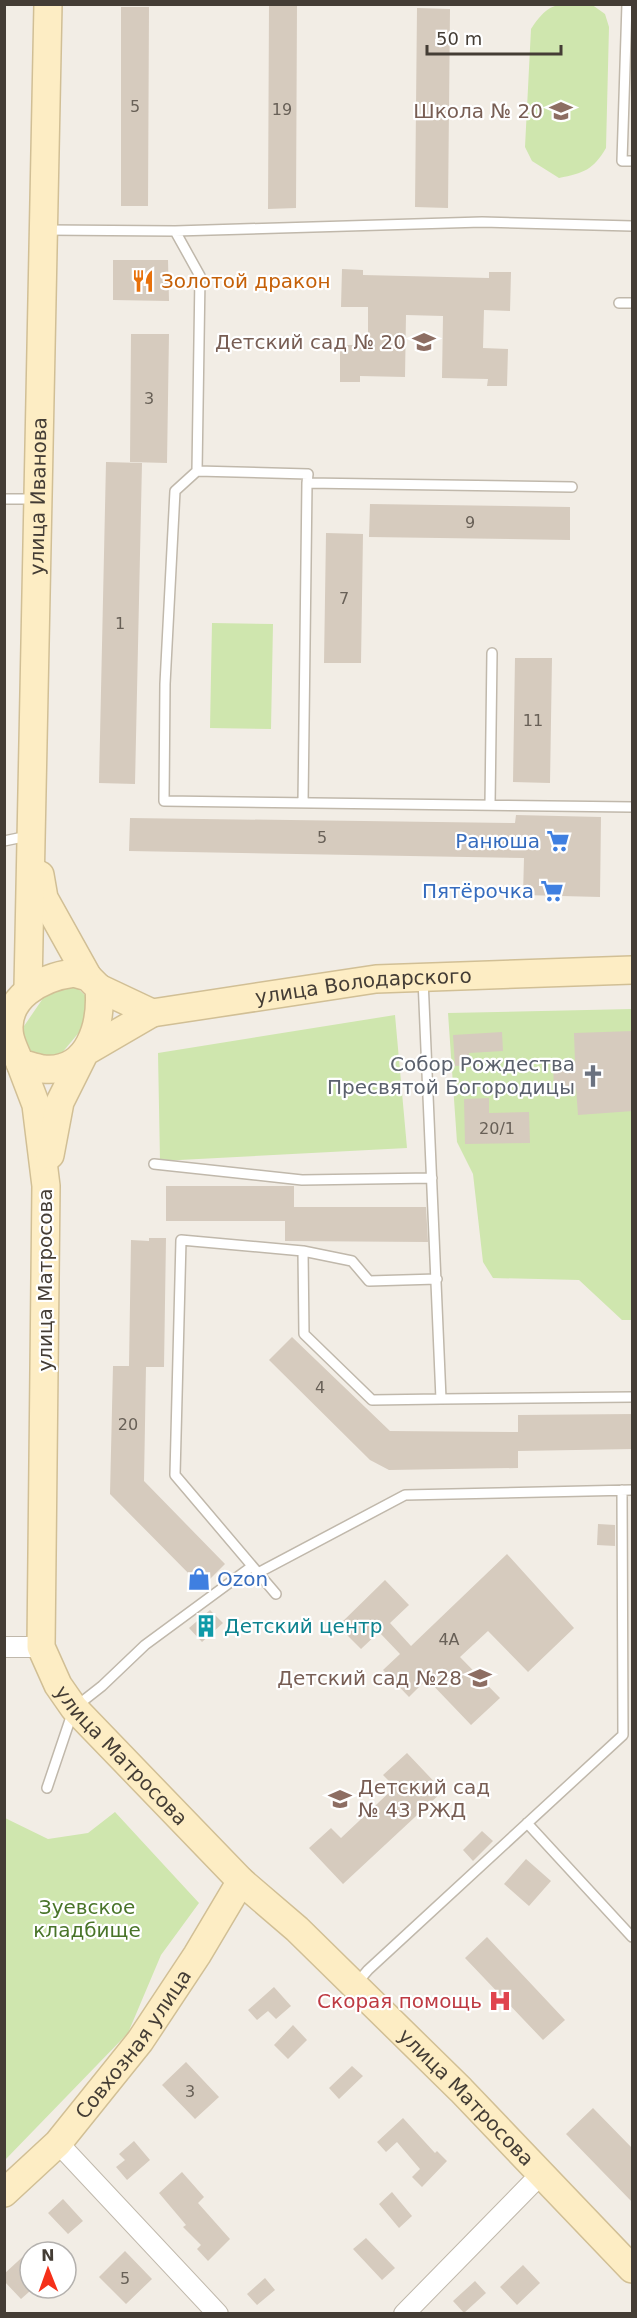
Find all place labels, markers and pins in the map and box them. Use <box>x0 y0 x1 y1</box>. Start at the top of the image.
school or university icon: Школа № 20 <box>548 98 574 124</box>
place label: Школа № 20 <box>413 99 543 123</box>
restaurant icon: Золотой дракон <box>130 268 156 294</box>
place label: Золотой дракон <box>161 269 331 293</box>
school or university icon: Детский сад № 20 <box>411 329 437 355</box>
place label: Детский сад № 20 <box>215 330 406 354</box>
supermarket icon: Ранюша <box>545 828 571 854</box>
place label: Ранюша <box>455 829 540 853</box>
supermarket icon: Пятёрочка <box>539 878 565 904</box>
place label: Пятёрочка <box>422 879 534 903</box>
place label: Собор Рождества Пресвятой Богородицы <box>327 1052 575 1099</box>
church icon: Собор Рождества Пресвятой Богородицы <box>580 1063 606 1089</box>
shop icon: Ozon <box>186 1566 212 1592</box>
place label: Ozon <box>217 1567 268 1591</box>
building icon: Детский центр <box>193 1613 219 1639</box>
place label: Детский центр <box>224 1614 382 1638</box>
school or university icon: Детский сад №28 <box>467 1665 493 1691</box>
place label: Детский сад №28 <box>277 1666 462 1690</box>
place label: Детский сад № 43 РЖД <box>358 1775 490 1822</box>
school or university icon: Детский сад № 43 РЖД <box>327 1786 353 1812</box>
hospital icon: Скорая помощь <box>487 1988 513 2014</box>
place label: Скорая помощь <box>317 1989 482 2013</box>

